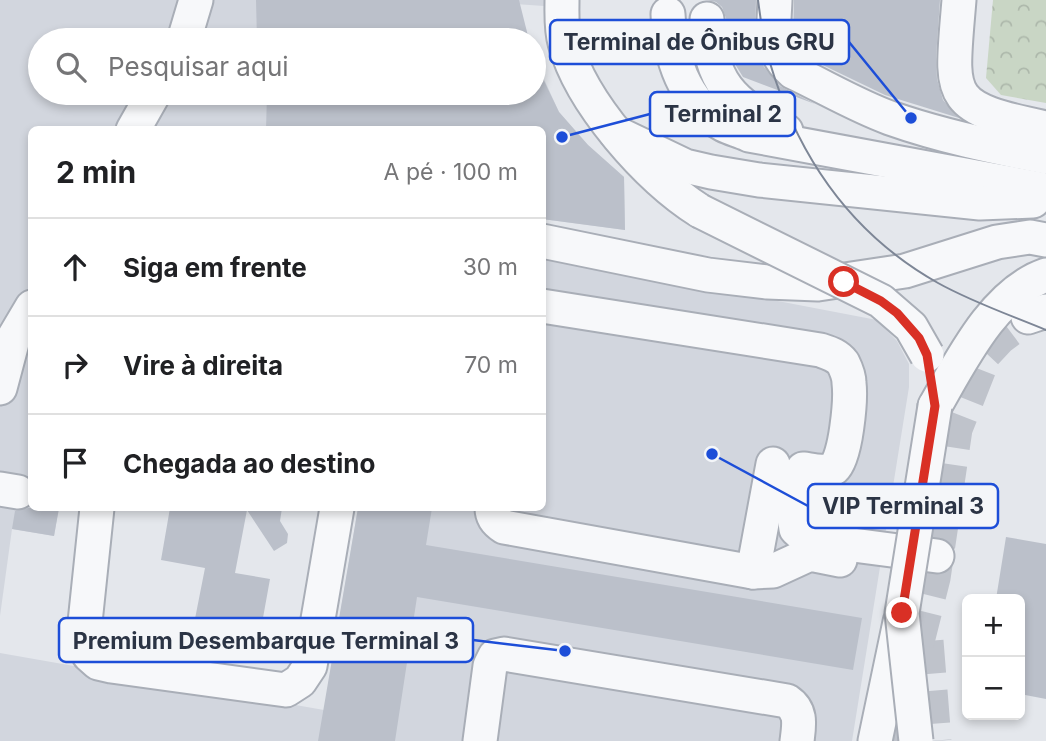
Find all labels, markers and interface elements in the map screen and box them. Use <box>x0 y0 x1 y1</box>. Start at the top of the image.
callout: Terminal de Ônibus GRU <box>550 20 849 64</box>
search box <box>28 28 546 105</box>
text: Terminal de Ônibus GRU <box>563 28 835 56</box>
icon: search <box>52 48 90 86</box>
text: Pesquisar aqui <box>108 51 289 82</box>
callout: Terminal 2 <box>650 92 795 136</box>
text: Terminal 2 <box>664 100 782 128</box>
text: 2 min <box>56 154 136 190</box>
text: A pé · 100 m <box>384 158 518 186</box>
icon: ahead <box>56 248 94 286</box>
text: Siga em frente <box>123 252 307 283</box>
text: 30 m <box>463 253 518 281</box>
route start <box>828 266 859 297</box>
icon: right <box>56 346 94 384</box>
text: Vire à direita <box>123 350 283 381</box>
text: 70 m <box>464 351 518 379</box>
icon: arrive <box>56 444 94 482</box>
text: Chegada ao destino <box>123 448 375 479</box>
callout: VIP Terminal 3 <box>808 484 998 528</box>
text: VIP Terminal 3 <box>822 492 984 520</box>
map controls <box>962 594 1025 720</box>
button: + <box>962 594 1025 657</box>
route end <box>886 597 917 628</box>
callout: Premium Desembarque Terminal 3 <box>59 618 473 662</box>
text: Premium Desembarque Terminal 3 <box>73 627 459 655</box>
button: − <box>962 657 1025 720</box>

